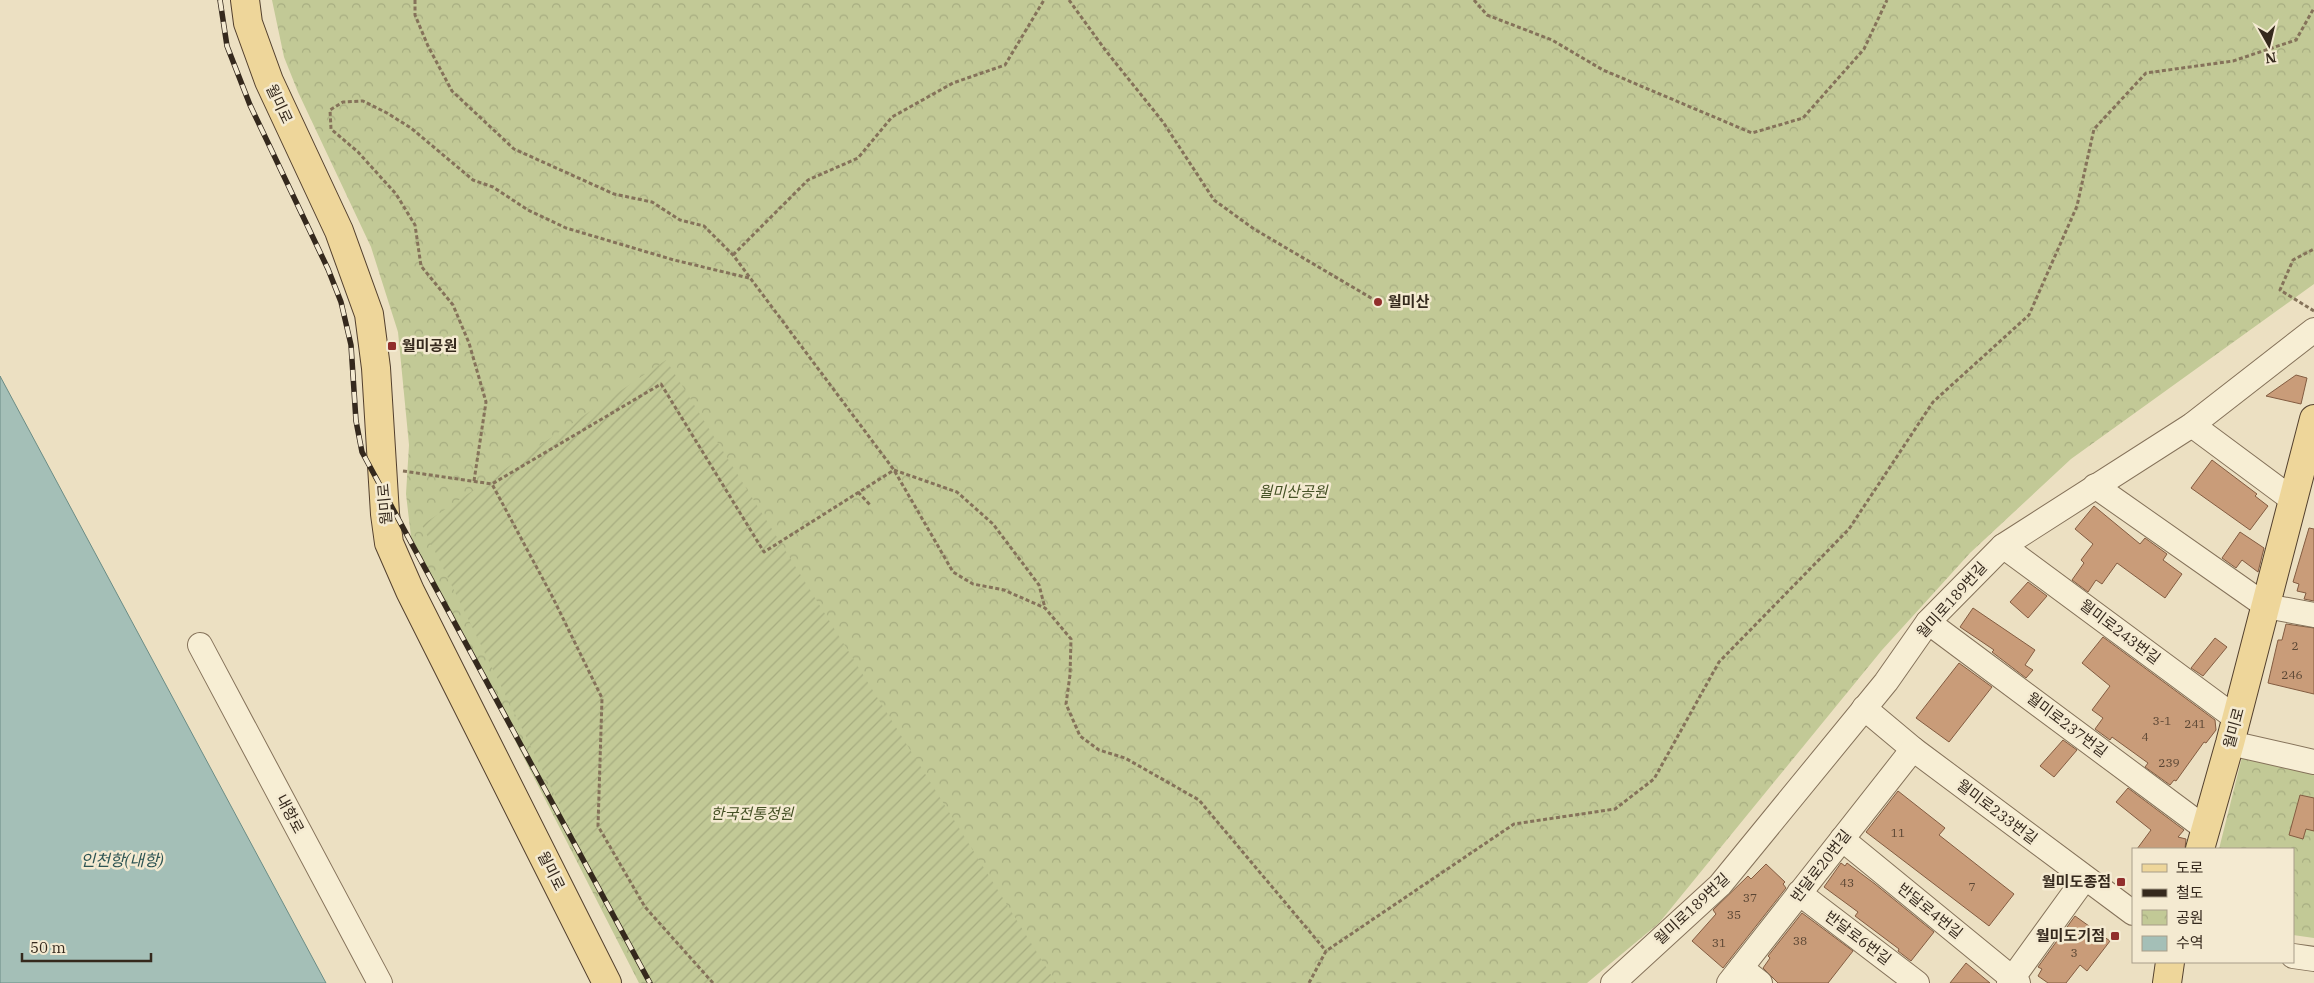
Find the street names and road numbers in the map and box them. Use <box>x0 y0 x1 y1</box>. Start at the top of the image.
street label: 월미로 <box>262 81 297 127</box>
street label: 월미로 <box>373 483 396 525</box>
street label: 월미로189번길 <box>1912 558 1991 642</box>
street label: 월미로243번길 <box>2076 595 2164 668</box>
street label: 월미로237번길 <box>2023 688 2111 761</box>
street label: 월미로 <box>2219 705 2248 750</box>
street label: 월미로233번길 <box>1953 775 2041 848</box>
street label: 내항로 <box>272 791 309 837</box>
street label: 반달로20번길 <box>1786 826 1855 906</box>
street label: 월미로 <box>534 848 569 894</box>
street label: 월미로189번길 <box>1650 869 1733 948</box>
street label: 반달로4번길 <box>1894 879 1967 943</box>
street label: 반달로6번길 <box>1821 907 1895 969</box>

